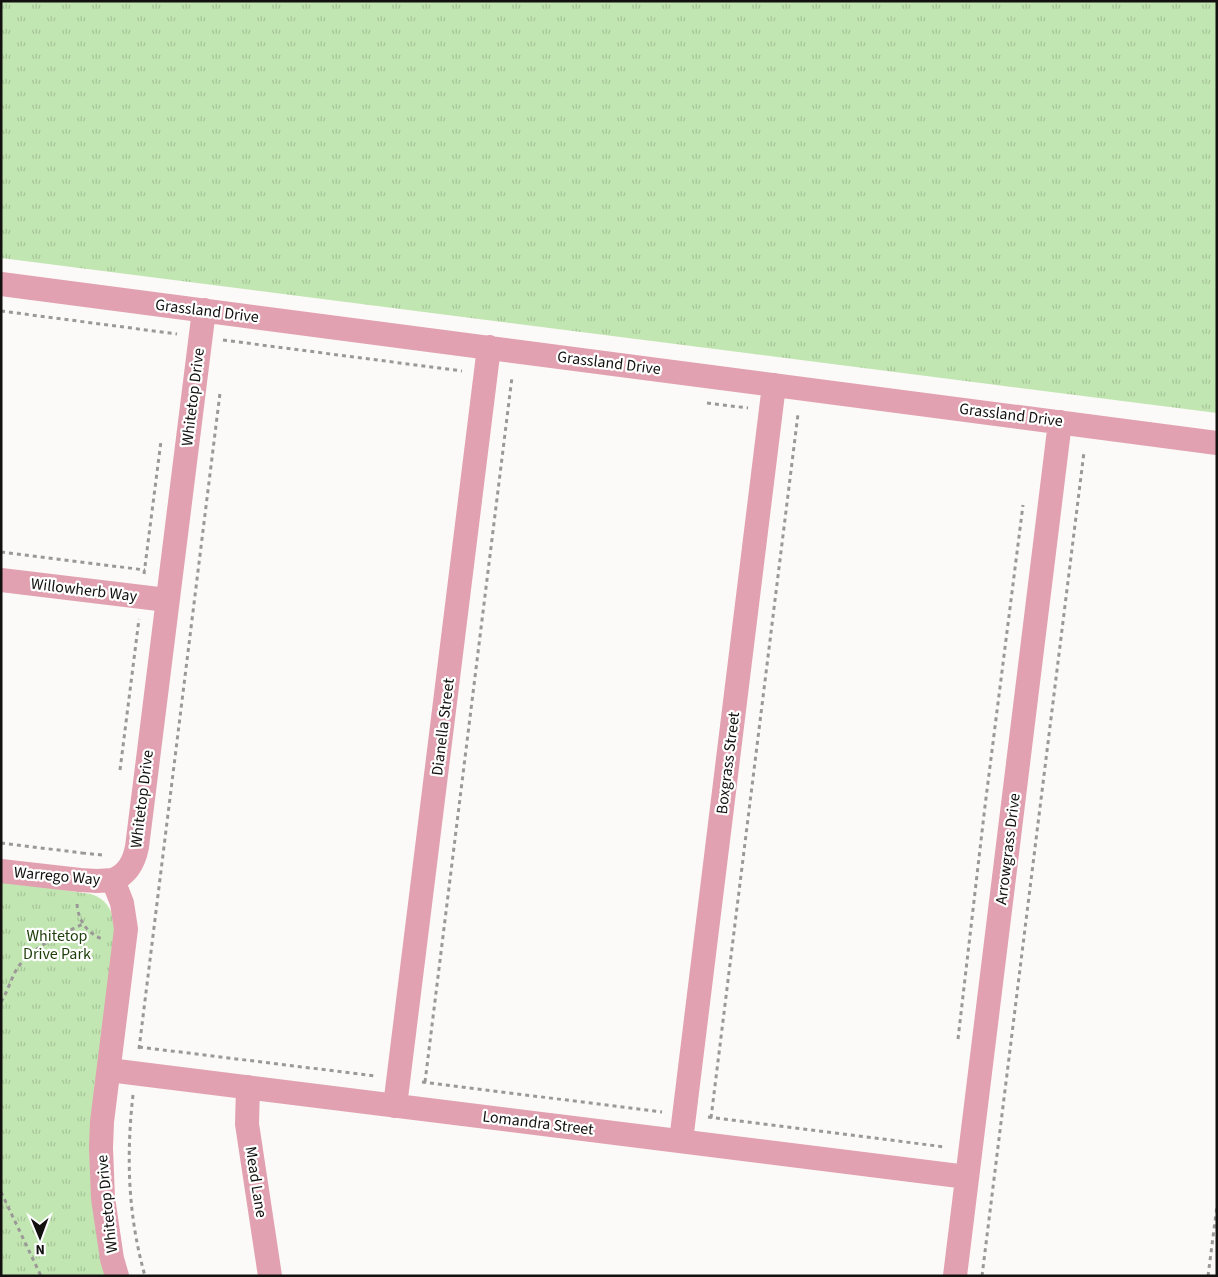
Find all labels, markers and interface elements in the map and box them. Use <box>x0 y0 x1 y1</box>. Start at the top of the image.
street label: Grassland Drive <box>154 294 260 328</box>
street label: Grassland Drive <box>556 346 662 380</box>
street label: Whitetop Drive <box>176 347 210 447</box>
street label: Grassland Drive <box>958 398 1064 432</box>
street label: Willowherb Way <box>30 573 139 607</box>
street label: Dianella Street <box>426 676 460 777</box>
street label: Boxgrass Street <box>711 710 745 815</box>
street label: Whitetop Drive <box>125 749 159 849</box>
street label: Arrowgrass Drive <box>990 792 1026 906</box>
street label: Warrego Way <box>13 861 102 891</box>
park label: Whitetop Drive Park <box>23 925 91 965</box>
street label: Lomandra Street <box>481 1105 595 1141</box>
street label: Mead Lane <box>240 1145 273 1219</box>
street label: Whitetop Drive <box>91 1154 123 1254</box>
north arrow <box>15 1212 65 1262</box>
text: N <box>35 1239 45 1259</box>

